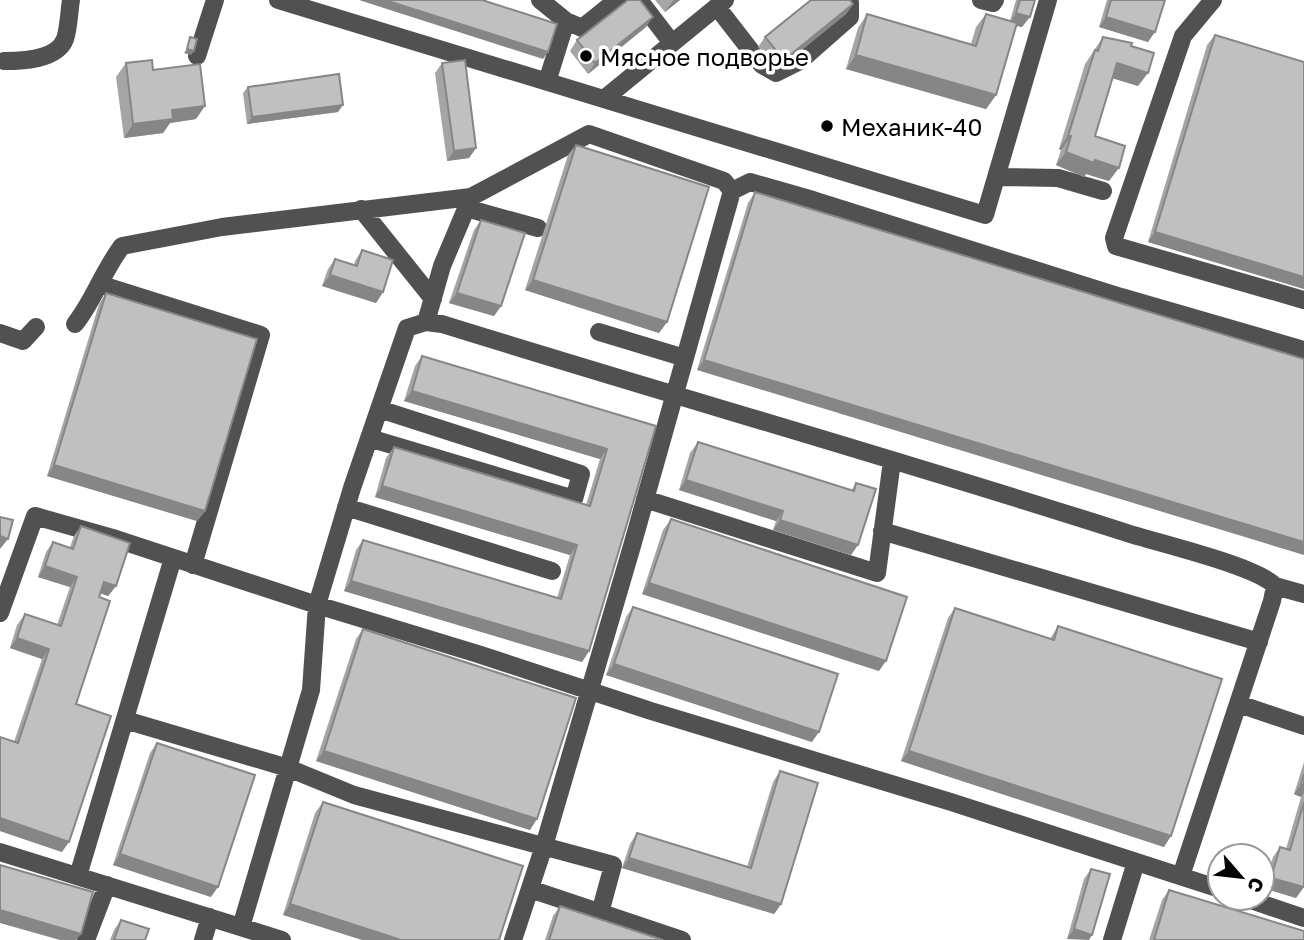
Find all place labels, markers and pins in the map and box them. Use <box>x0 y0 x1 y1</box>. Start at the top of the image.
place label: Мясное подворье <box>600 42 809 71</box>
marker: Мясное подворье <box>578 48 594 64</box>
place label: Механик-40 <box>841 112 982 141</box>
marker: Механик-40 <box>819 118 835 134</box>

